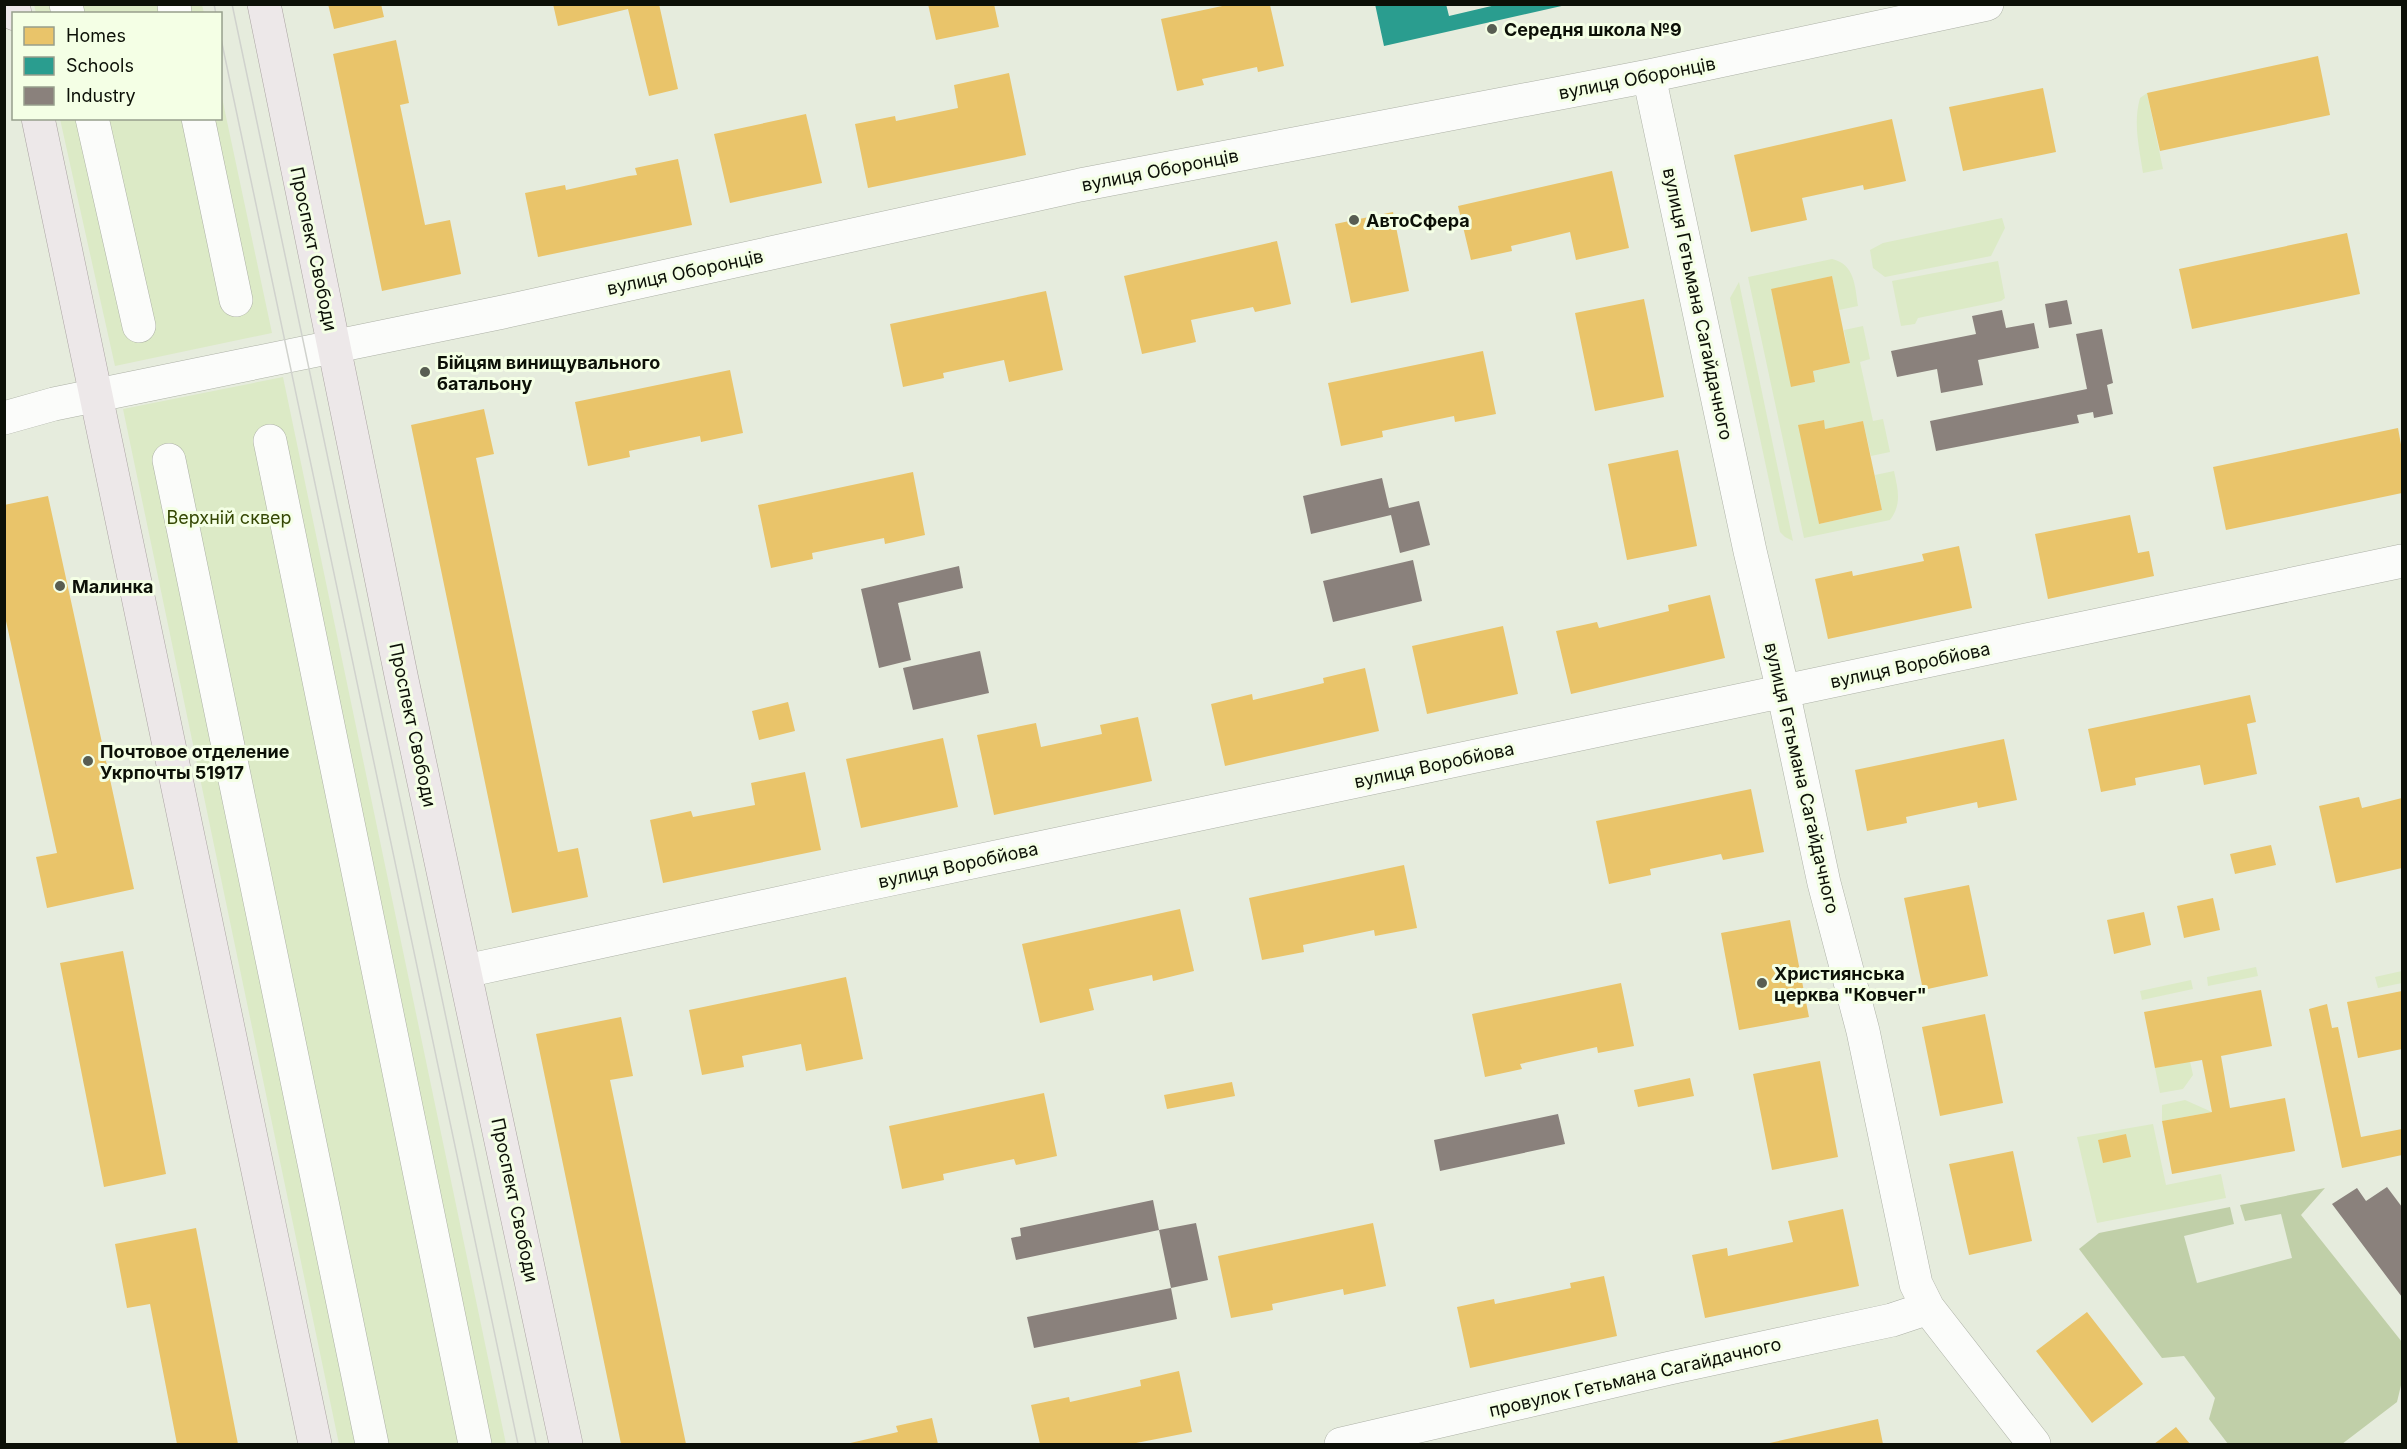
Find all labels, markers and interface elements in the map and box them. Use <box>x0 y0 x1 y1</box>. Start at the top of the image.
legend <box>12 12 222 120</box>
place label: Середня школа №9 <box>1504 19 1682 40</box>
marker: Середня школа №9 <box>1485 22 1499 36</box>
text: Homes <box>66 25 126 46</box>
street label: вулиця Оборонців <box>1557 53 1717 103</box>
text: Schools <box>66 55 134 76</box>
text: Industry <box>66 85 136 106</box>
street label: вулиця Оборонців <box>1080 145 1240 195</box>
street label: Проспект Свободи <box>286 165 342 333</box>
street label: вулиця Гетьмана Сагайдачного <box>1659 166 1737 442</box>
place label: АвтоСфера <box>1366 210 1470 231</box>
marker: АвтоСфера <box>1347 213 1361 227</box>
street label: вулиця Оборонців <box>605 245 765 299</box>
place label: Бійцям винищувального батальону <box>437 352 660 394</box>
marker: Бійцям винищувального батальону <box>418 365 432 379</box>
park label: Верхній сквер <box>166 507 292 528</box>
place label: Малинка <box>72 576 153 597</box>
marker: Малинка <box>53 579 67 593</box>
street label: вулиця Воробйова <box>1828 638 1992 692</box>
street label: вулиця Гетьмана Сагайдачного <box>1761 640 1843 916</box>
street label: Проспект Свободи <box>385 641 441 809</box>
street label: вулиця Воробйова <box>1352 738 1516 792</box>
place label: Почтовое отделение Укрпочты 51917 <box>100 741 290 783</box>
marker: Почтовое отделение Укрпочты 51917 <box>81 754 95 768</box>
street label: вулиця Воробйова <box>876 838 1040 892</box>
place label: Християнська церква "Ковчег" <box>1774 963 1927 1005</box>
marker: Християнська церква "Ковчег" <box>1755 976 1769 990</box>
street label: Проспект Свободи <box>487 1116 543 1284</box>
street label: провулок Гетьмана Сагайдачного <box>1487 1333 1783 1421</box>

